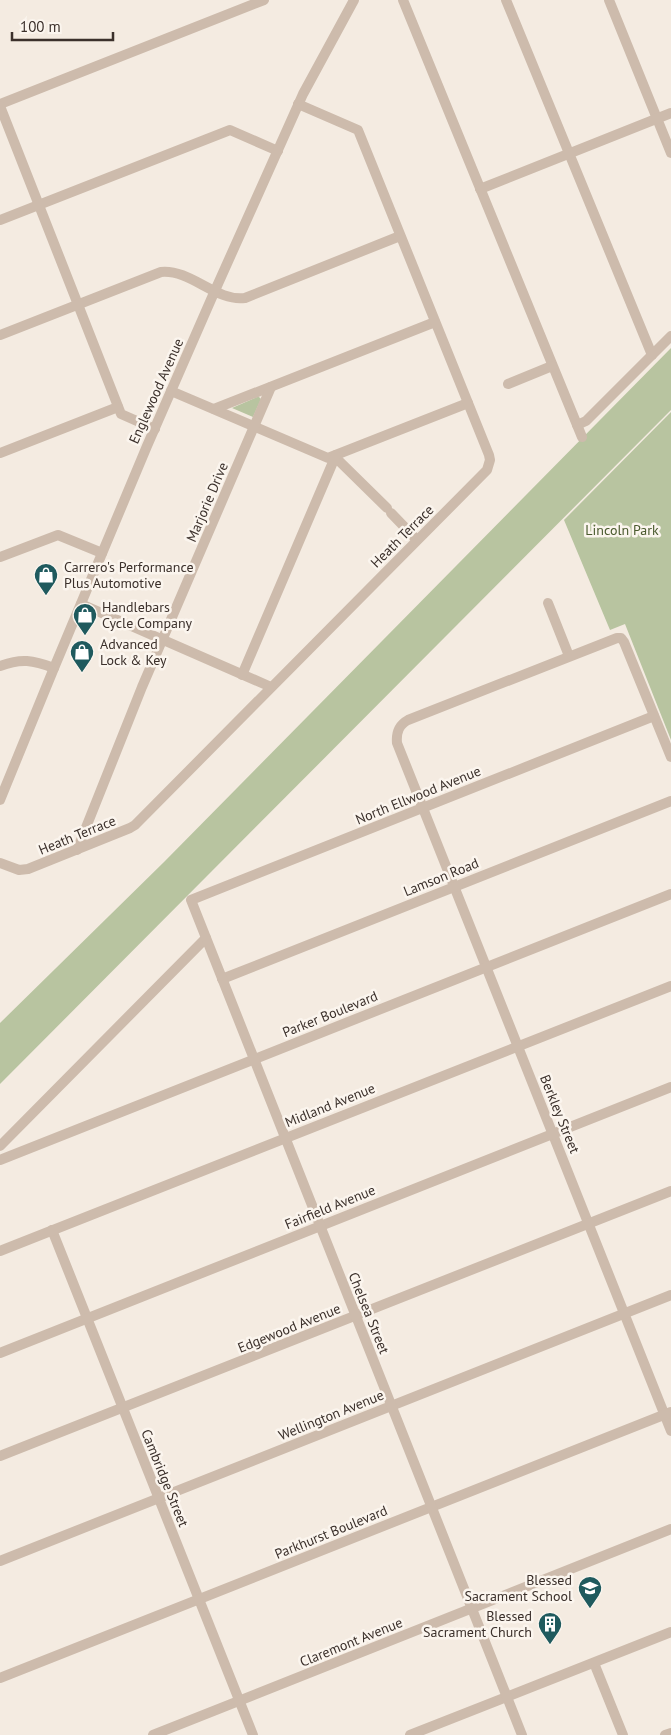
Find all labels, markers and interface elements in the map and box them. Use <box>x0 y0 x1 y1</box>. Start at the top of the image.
scale bar <box>12 10 114 42</box>
text: 100 m <box>20 17 61 36</box>
street label: Englewood Avenue <box>125 336 187 446</box>
street label: Marjorie Drive <box>182 459 232 545</box>
street label: Heath Terrace <box>367 501 437 571</box>
park label: Lincoln Park <box>585 521 659 539</box>
place label: Carrero's Performance Plus Automotive <box>64 558 194 592</box>
shop icon: Carrero's Performance Plus Automotive <box>33 562 59 596</box>
place label: Handlebars Cycle Company <box>102 598 193 632</box>
shop icon: Handlebars Cycle Company <box>72 602 98 636</box>
place label: Advanced Lock & Key <box>100 635 167 669</box>
shop icon: Advanced Lock & Key <box>69 639 95 673</box>
street label: North Ellwood Avenue <box>353 762 483 828</box>
street label: Heath Terrace <box>36 811 118 859</box>
street label: Lamson Road <box>401 854 481 900</box>
street label: Parker Boulevard <box>280 987 380 1041</box>
street label: Berkley Street <box>536 1072 584 1156</box>
street label: Midland Avenue <box>282 1079 378 1131</box>
street label: Fairfield Avenue <box>282 1181 378 1233</box>
street label: Chelsea Street <box>344 1270 394 1357</box>
street label: Edgewood Avenue <box>235 1299 343 1357</box>
street label: Wellington Avenue <box>276 1386 386 1444</box>
street label: Cambridge Street <box>137 1427 193 1530</box>
street label: Parkhurst Boulevard <box>272 1501 390 1563</box>
place label: Blessed Sacrament School <box>464 1571 572 1605</box>
school or university icon: Blessed Sacrament School <box>577 1575 603 1609</box>
place label: Blessed Sacrament Church <box>423 1607 532 1641</box>
building icon: Blessed Sacrament Church <box>537 1611 563 1645</box>
street label: Claremont Avenue <box>297 1613 405 1671</box>

